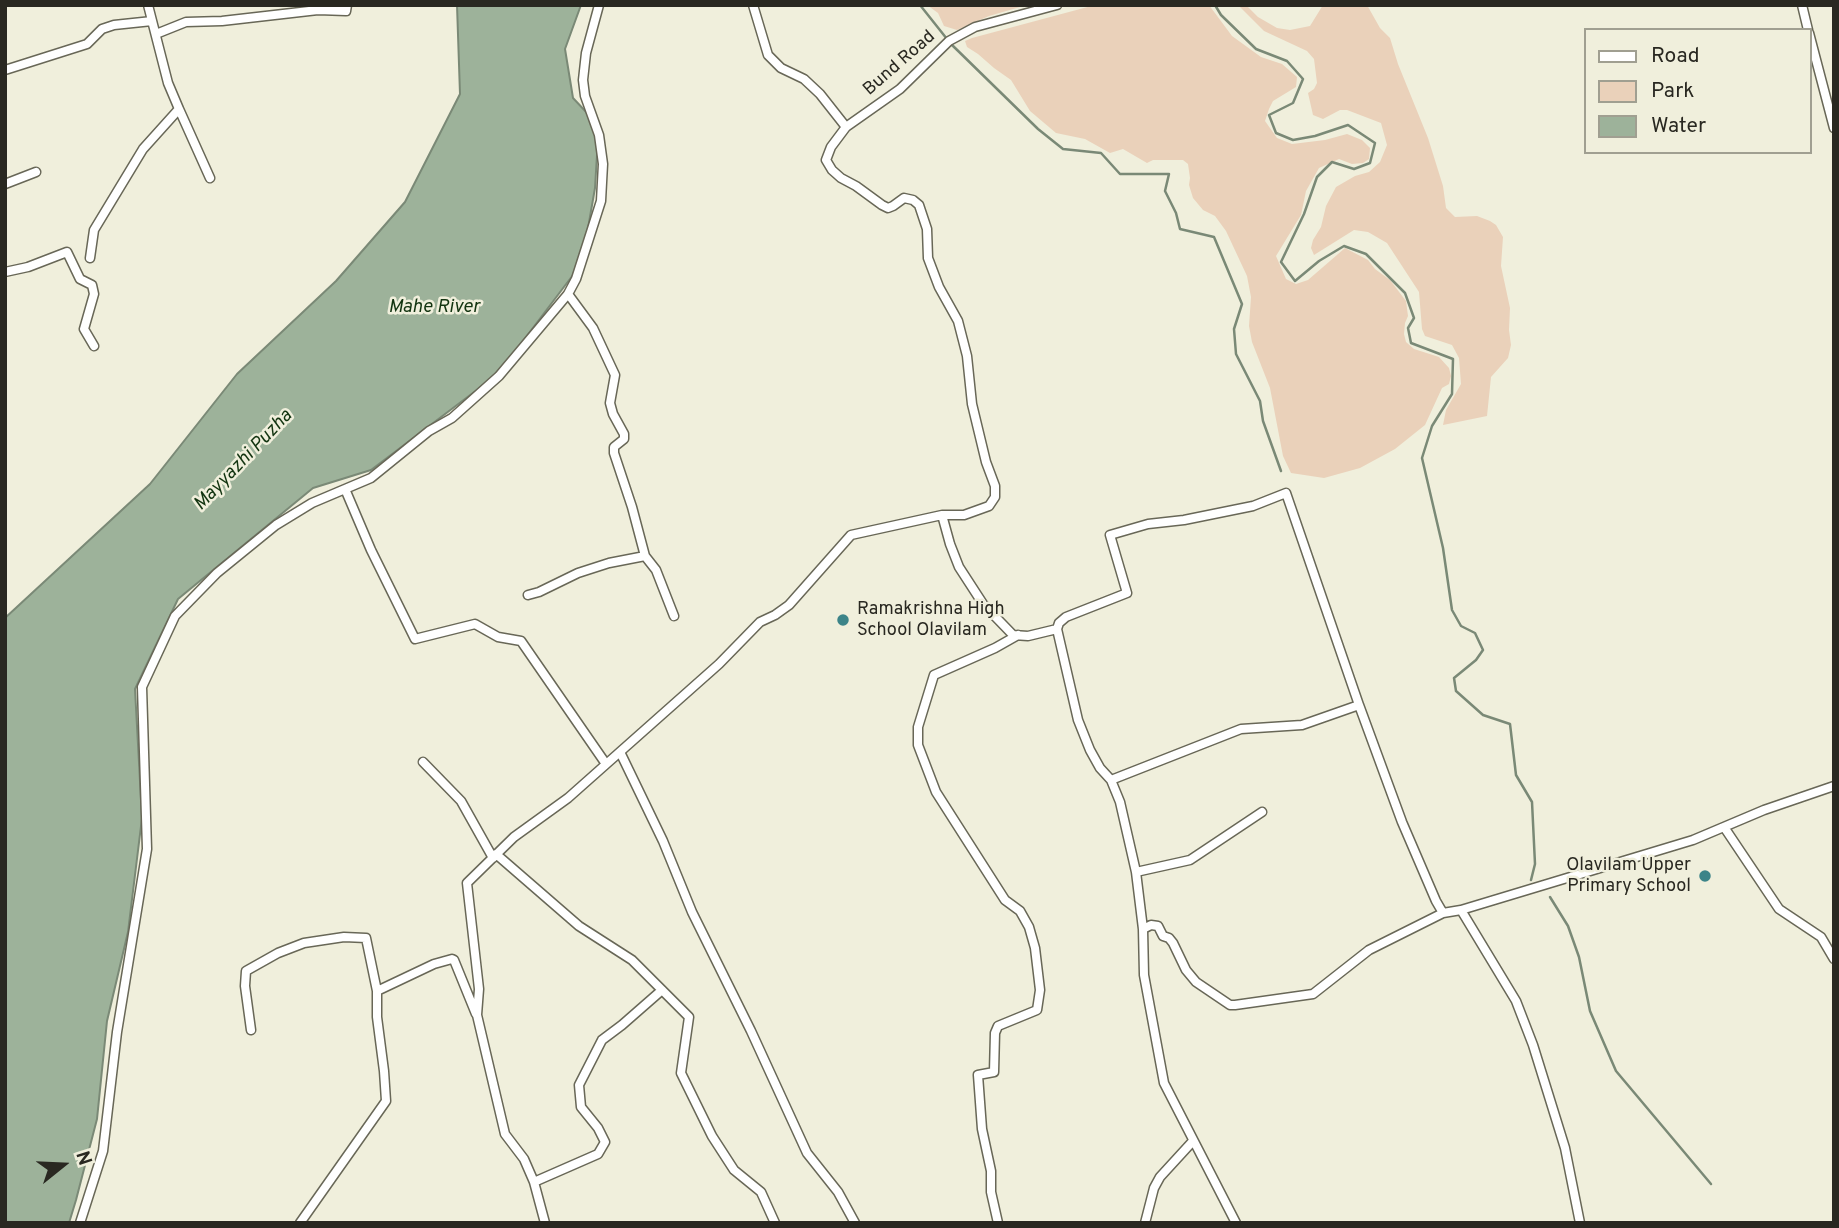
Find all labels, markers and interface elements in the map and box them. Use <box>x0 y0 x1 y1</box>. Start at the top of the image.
street label: Bund Road <box>860 27 940 101</box>
legend <box>1584 28 1811 154</box>
text: Road <box>1651 43 1700 70</box>
text: Park <box>1651 78 1694 105</box>
text: Water <box>1651 113 1706 140</box>
water label: Mahe River <box>388 297 480 319</box>
water label: Mayyazhi Puzha <box>190 406 298 516</box>
place label: Ramakrishna High School Olavilam <box>857 599 1005 642</box>
marker: Ramakrishna High School Olavilam <box>835 612 851 628</box>
place label: Olavilam Upper Primary School <box>1566 855 1691 898</box>
marker: Olavilam Upper Primary School <box>1697 868 1713 884</box>
north arrow <box>28 1130 98 1200</box>
text: N <box>69 1148 96 1169</box>

